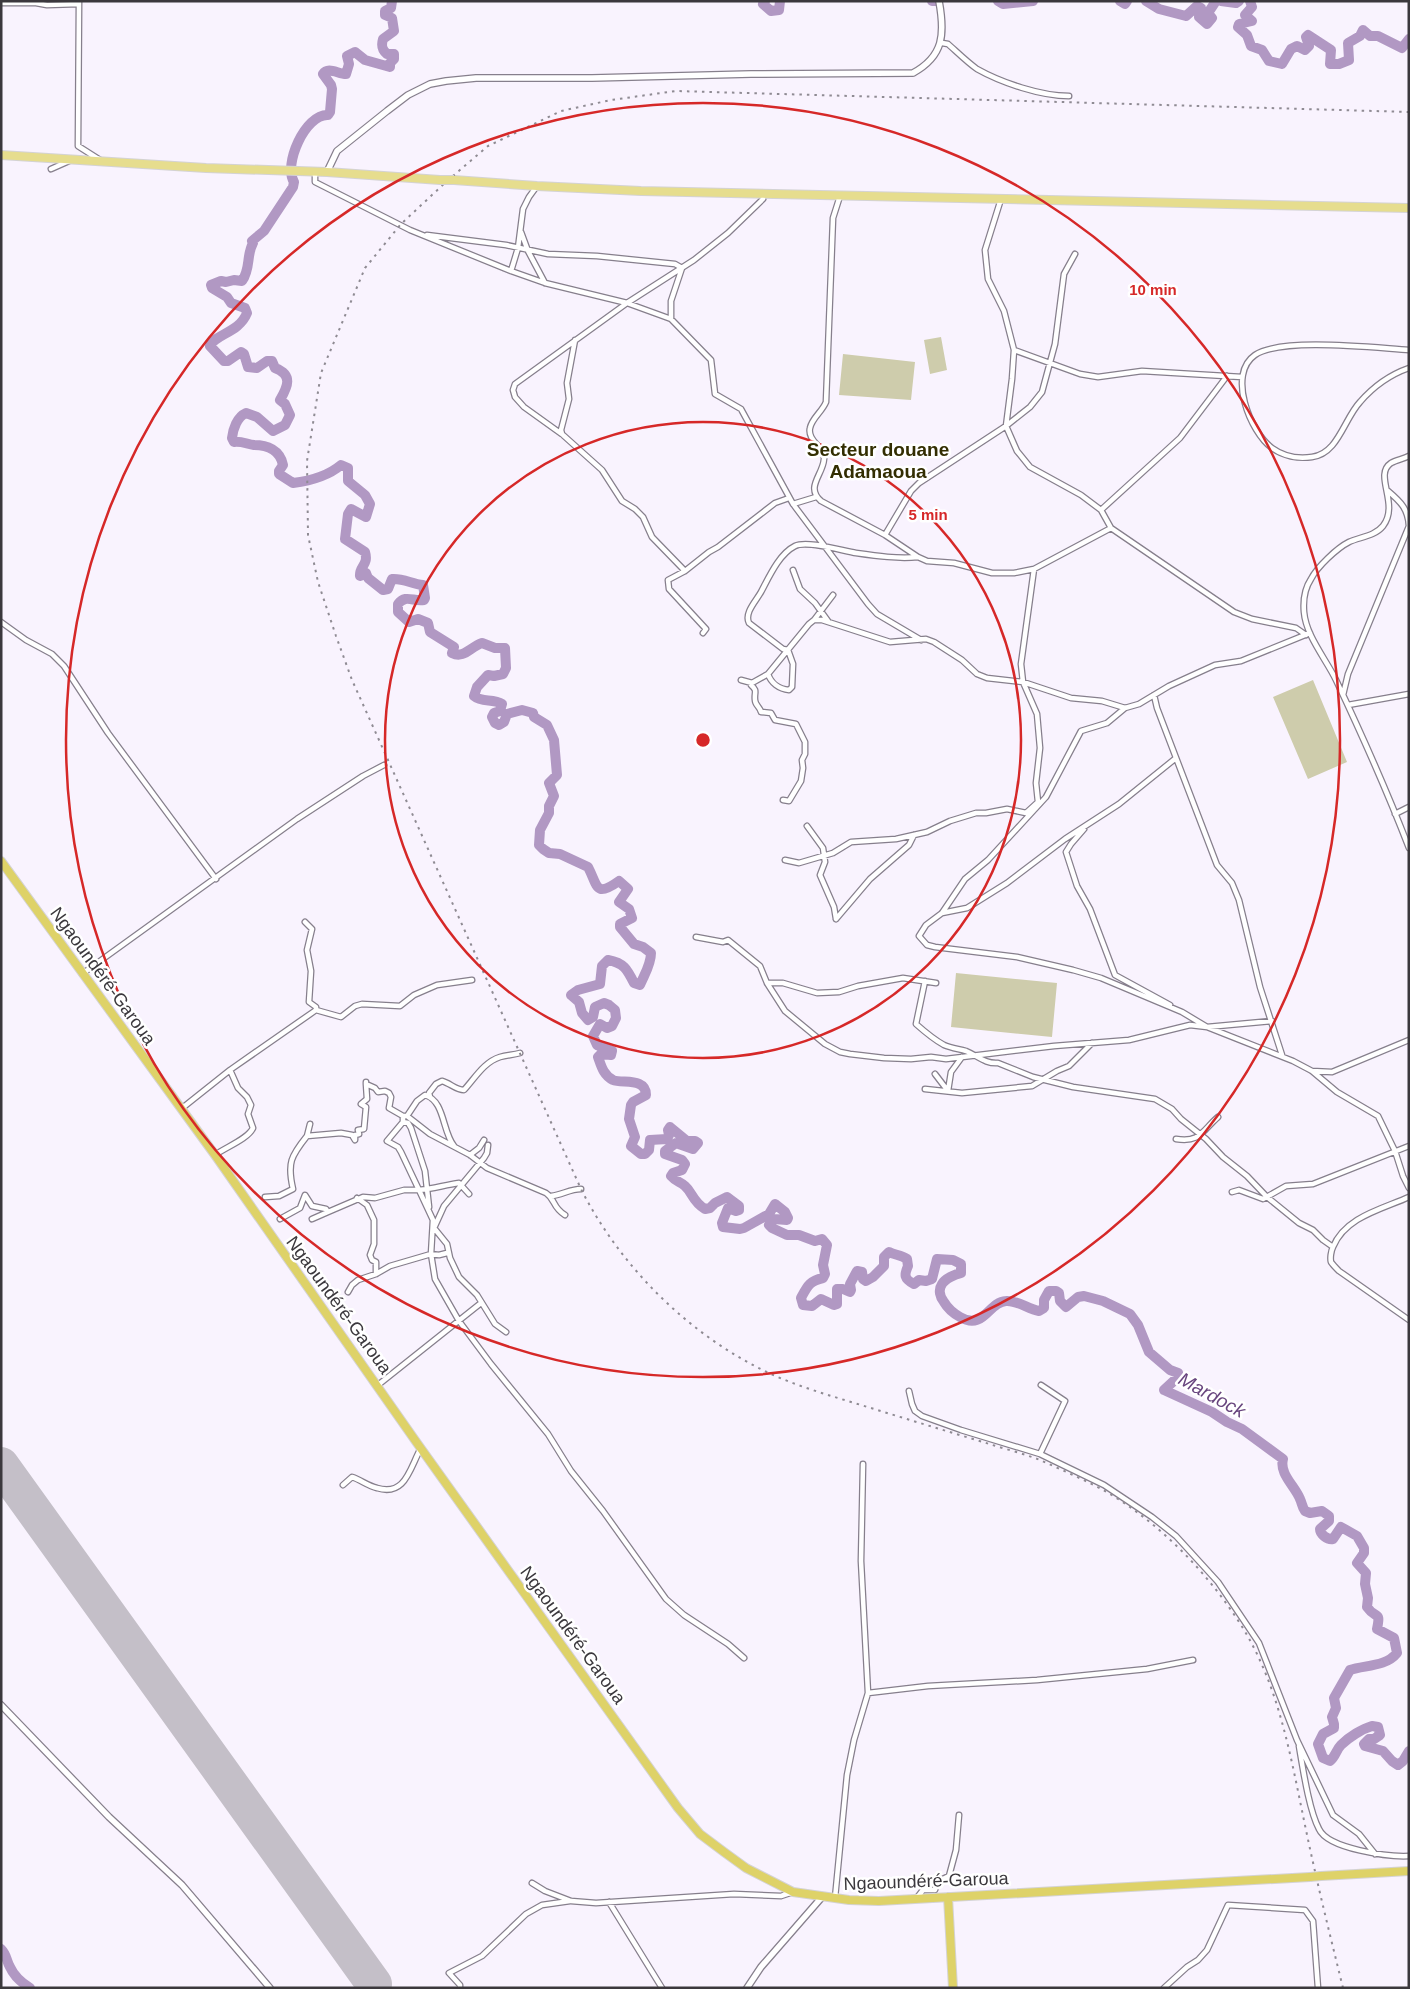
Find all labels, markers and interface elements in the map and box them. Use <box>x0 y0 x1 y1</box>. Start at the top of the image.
text: 10 min <box>1129 281 1177 298</box>
district label: Secteur douane Adamaoua <box>807 439 949 482</box>
text: 5 min <box>908 506 948 523</box>
centre of rings <box>694 731 712 749</box>
street label: Ngaoundéré-Garoua <box>46 903 160 1049</box>
street label: Ngaoundéré-Garoua <box>282 1232 396 1378</box>
water label: Mardock <box>1175 1368 1250 1423</box>
street label: Ngaoundéré-Garoua <box>516 1562 630 1708</box>
street label: Ngaoundéré-Garoua <box>843 1868 1010 1894</box>

